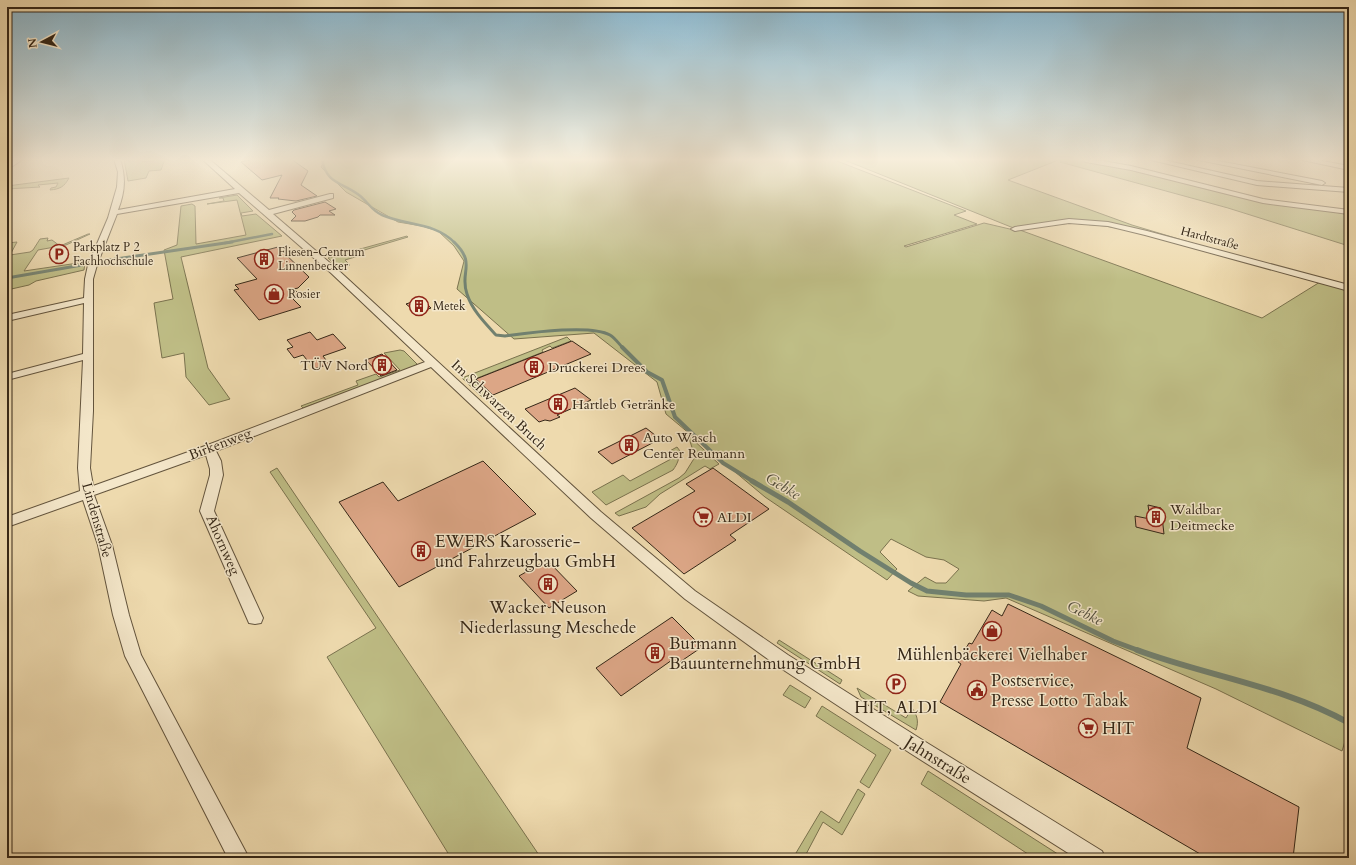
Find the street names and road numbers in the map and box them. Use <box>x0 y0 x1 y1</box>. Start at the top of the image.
street label: Hardtstraße <box>1179 223 1241 253</box>
street label: Im Schwarzen Bruch <box>447 356 551 455</box>
street label: Birkenweg <box>186 423 254 465</box>
street label: Lindenstraße <box>77 480 117 560</box>
street label: Ahornweg <box>201 512 245 578</box>
street label: Jahnstraße <box>898 729 976 790</box>

